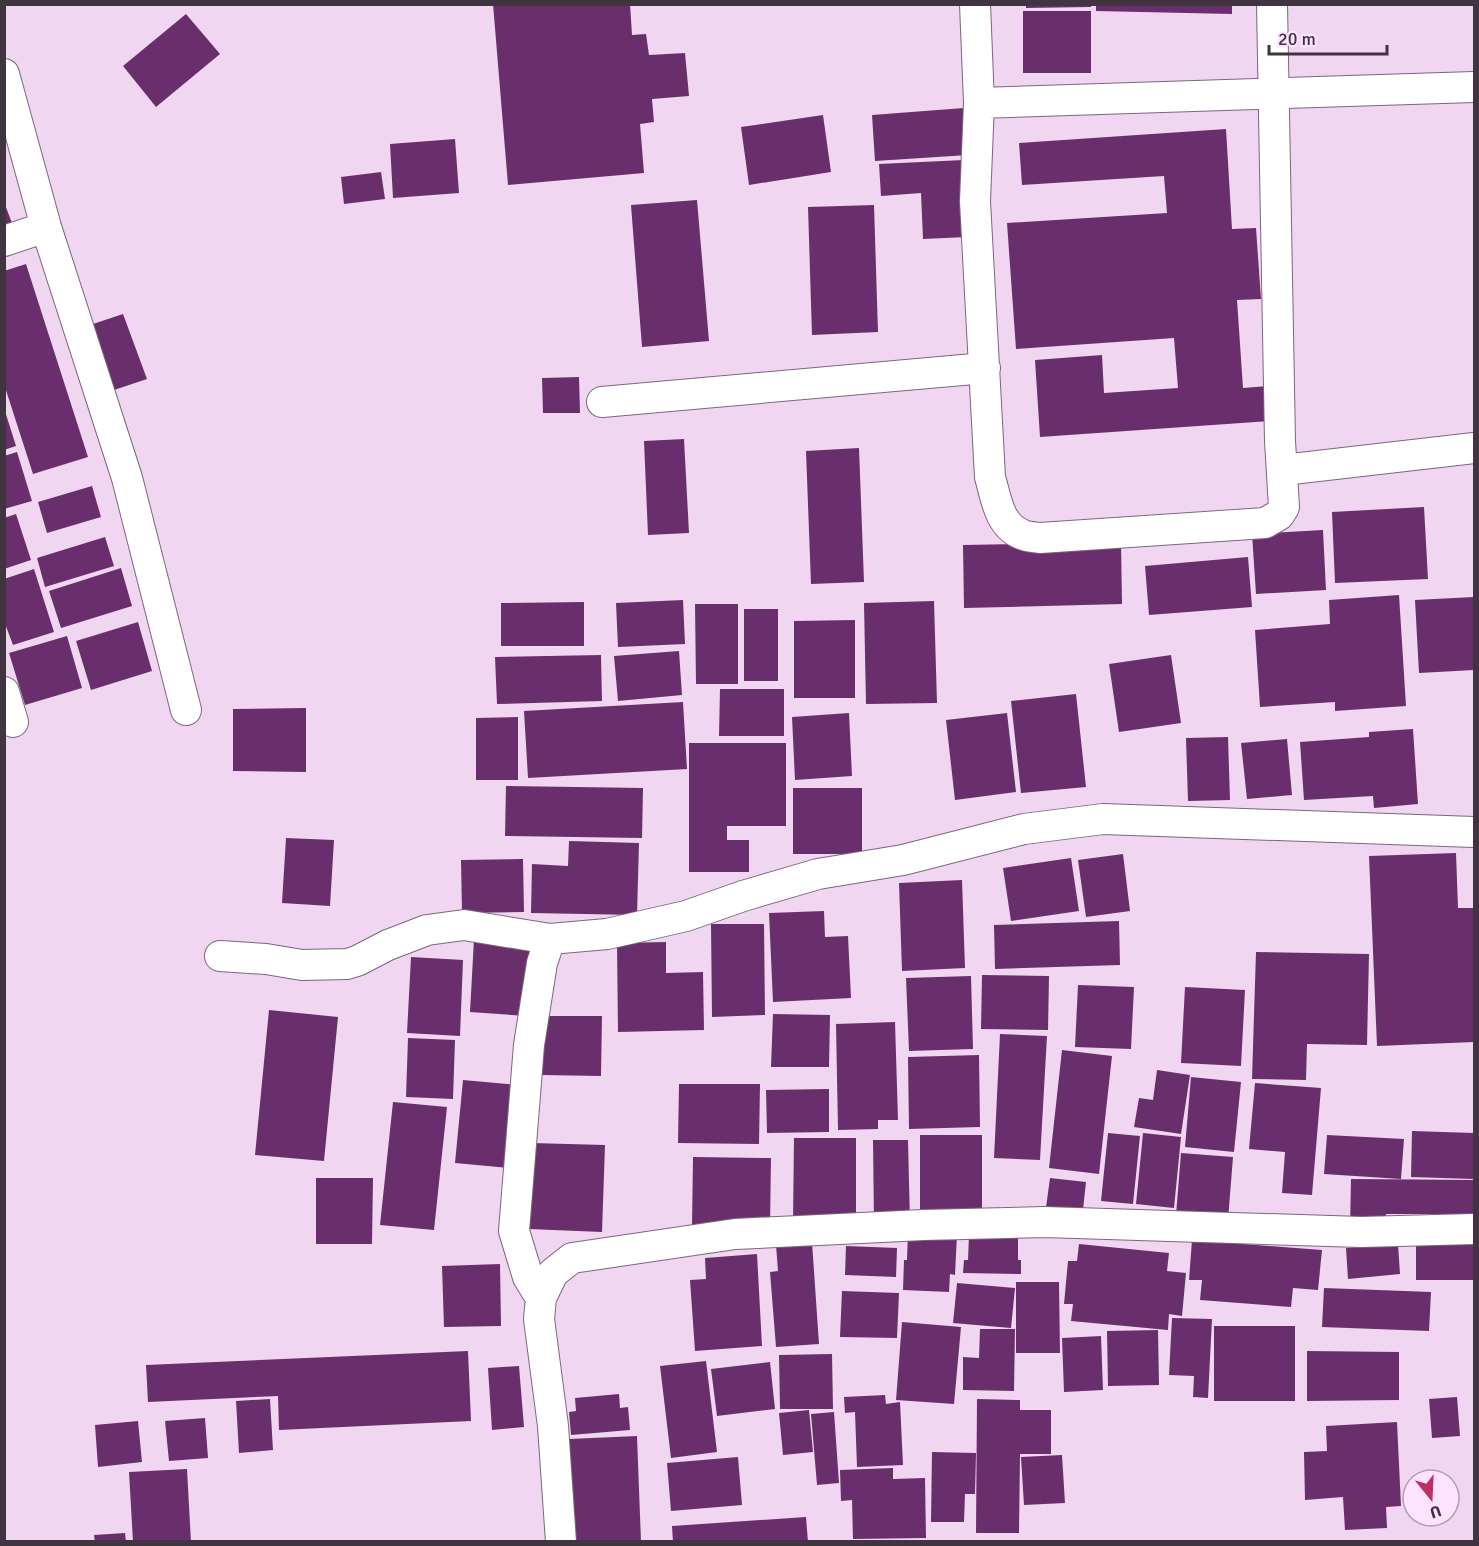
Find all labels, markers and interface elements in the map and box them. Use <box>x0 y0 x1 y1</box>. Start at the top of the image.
scale bar <box>1269 18 1388 56</box>
text: 20 m <box>1278 28 1316 50</box>
north arrow <box>1401 1468 1461 1528</box>
text: U <box>1427 1500 1444 1522</box>

